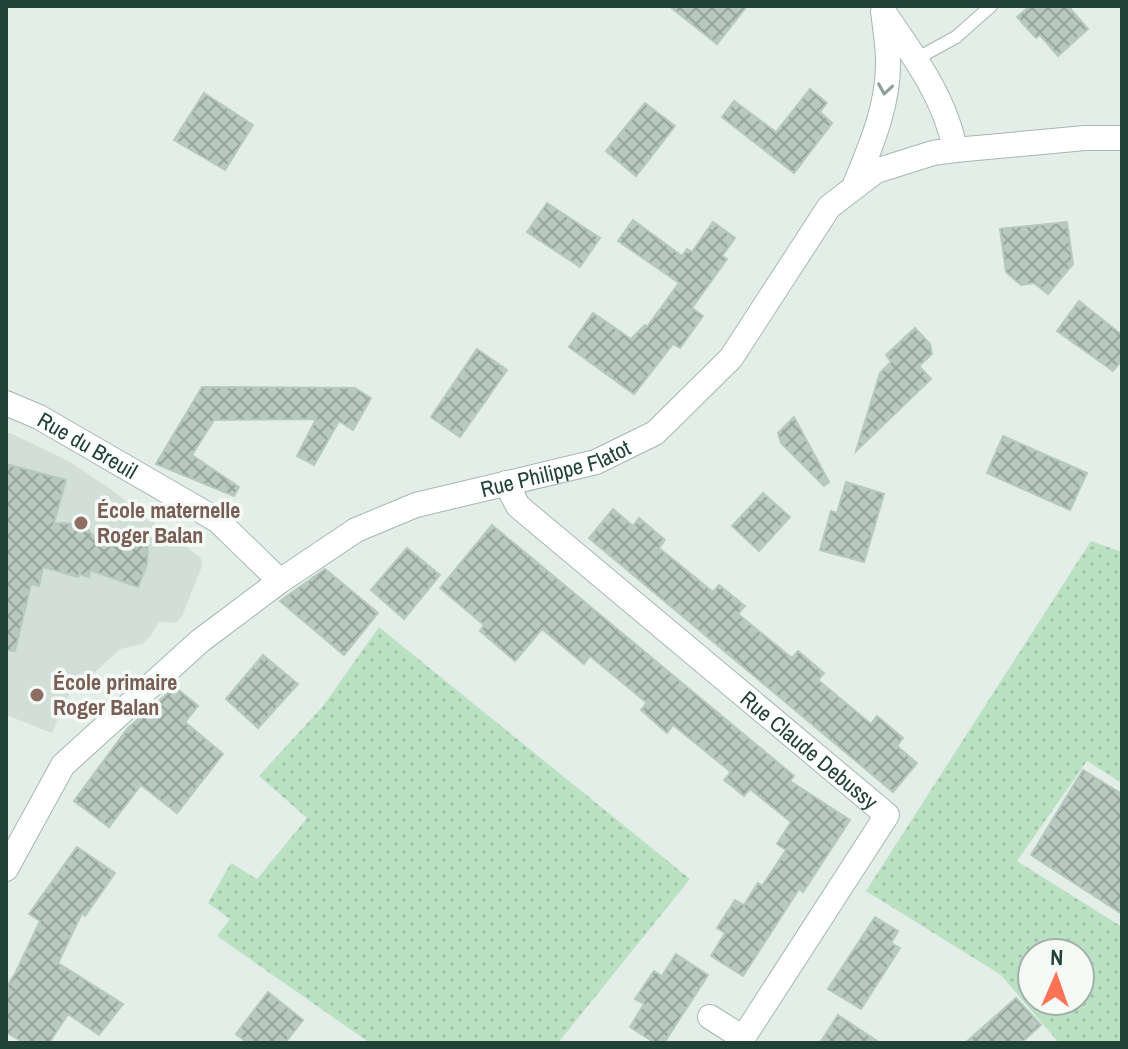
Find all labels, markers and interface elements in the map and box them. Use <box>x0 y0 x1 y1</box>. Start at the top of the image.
one-way arrow <box>877 82 894 96</box>
street label: Rue du Breuil <box>32 404 143 486</box>
street label: Rue Philippe Flatot <box>477 432 635 504</box>
place label: École maternelle Roger Balan <box>97 495 240 550</box>
marker: École maternelle Roger Balan <box>72 514 90 532</box>
place label: École primaire Roger Balan <box>53 667 177 722</box>
street label: Rue Claude Debussy <box>734 684 884 816</box>
marker: École primaire Roger Balan <box>28 686 46 704</box>
north arrow <box>1016 937 1096 1017</box>
text: N <box>1050 942 1064 972</box>

